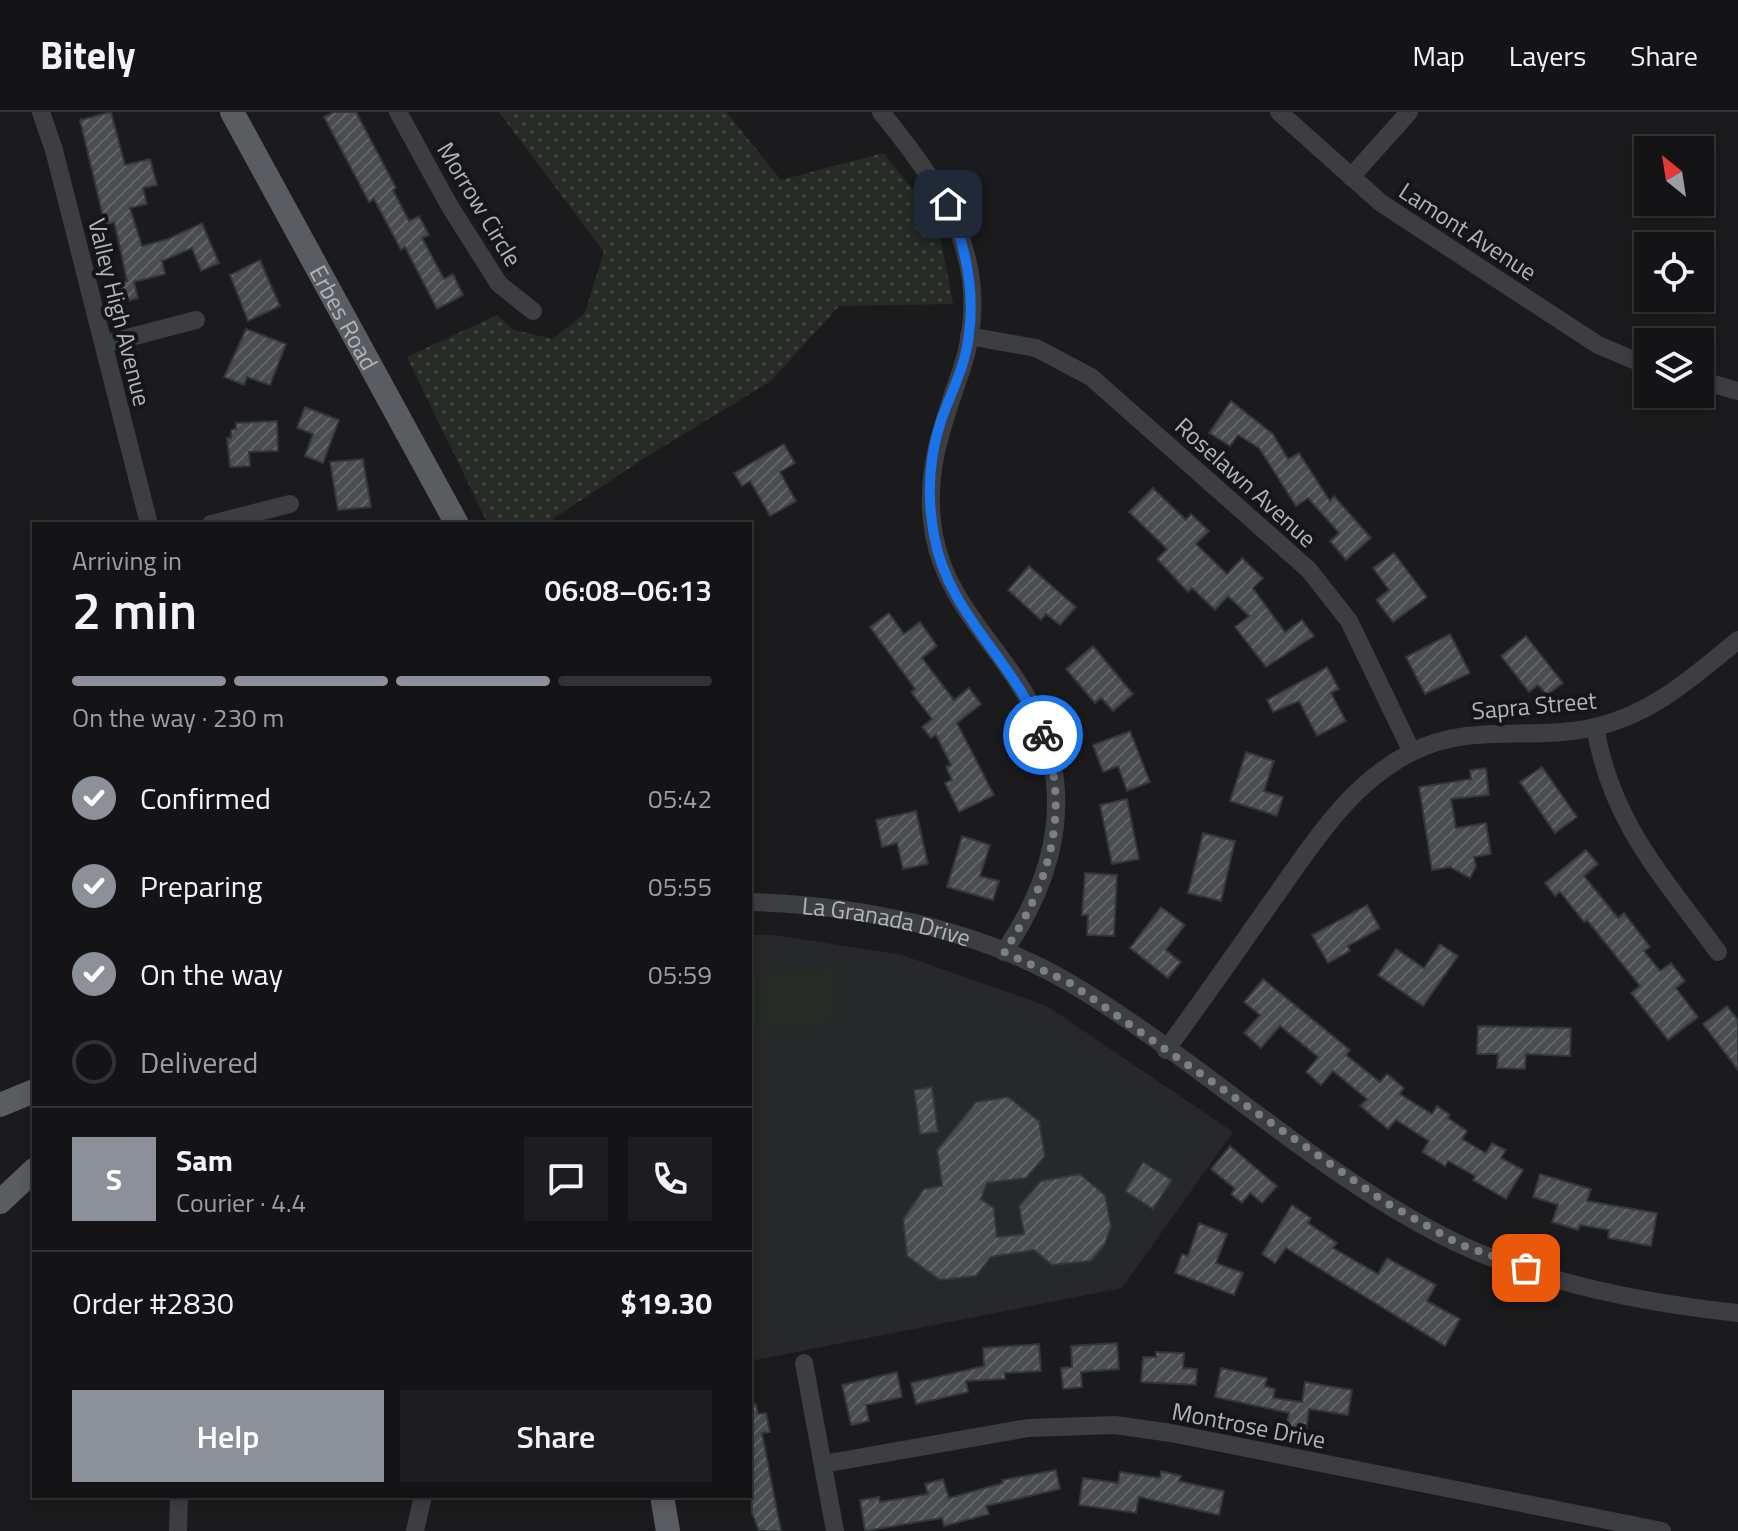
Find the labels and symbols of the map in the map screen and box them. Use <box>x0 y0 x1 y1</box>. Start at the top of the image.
street label: Morrow Circle <box>429 135 531 273</box>
north arrow <box>1634 136 1714 216</box>
pin <box>914 170 982 238</box>
street label: Lamont Avenue <box>1392 173 1544 289</box>
street label: Valley High Avenue <box>79 214 161 410</box>
street label: Erbes Road <box>301 258 387 376</box>
street label: Roselawn Avenue <box>1167 409 1325 555</box>
street label: Sapra Street <box>1470 682 1598 728</box>
courier <box>1003 695 1083 775</box>
street label: La Granada Drive <box>800 887 975 956</box>
pin <box>1492 1234 1560 1302</box>
street label: Montrose Drive <box>1169 1392 1329 1458</box>

